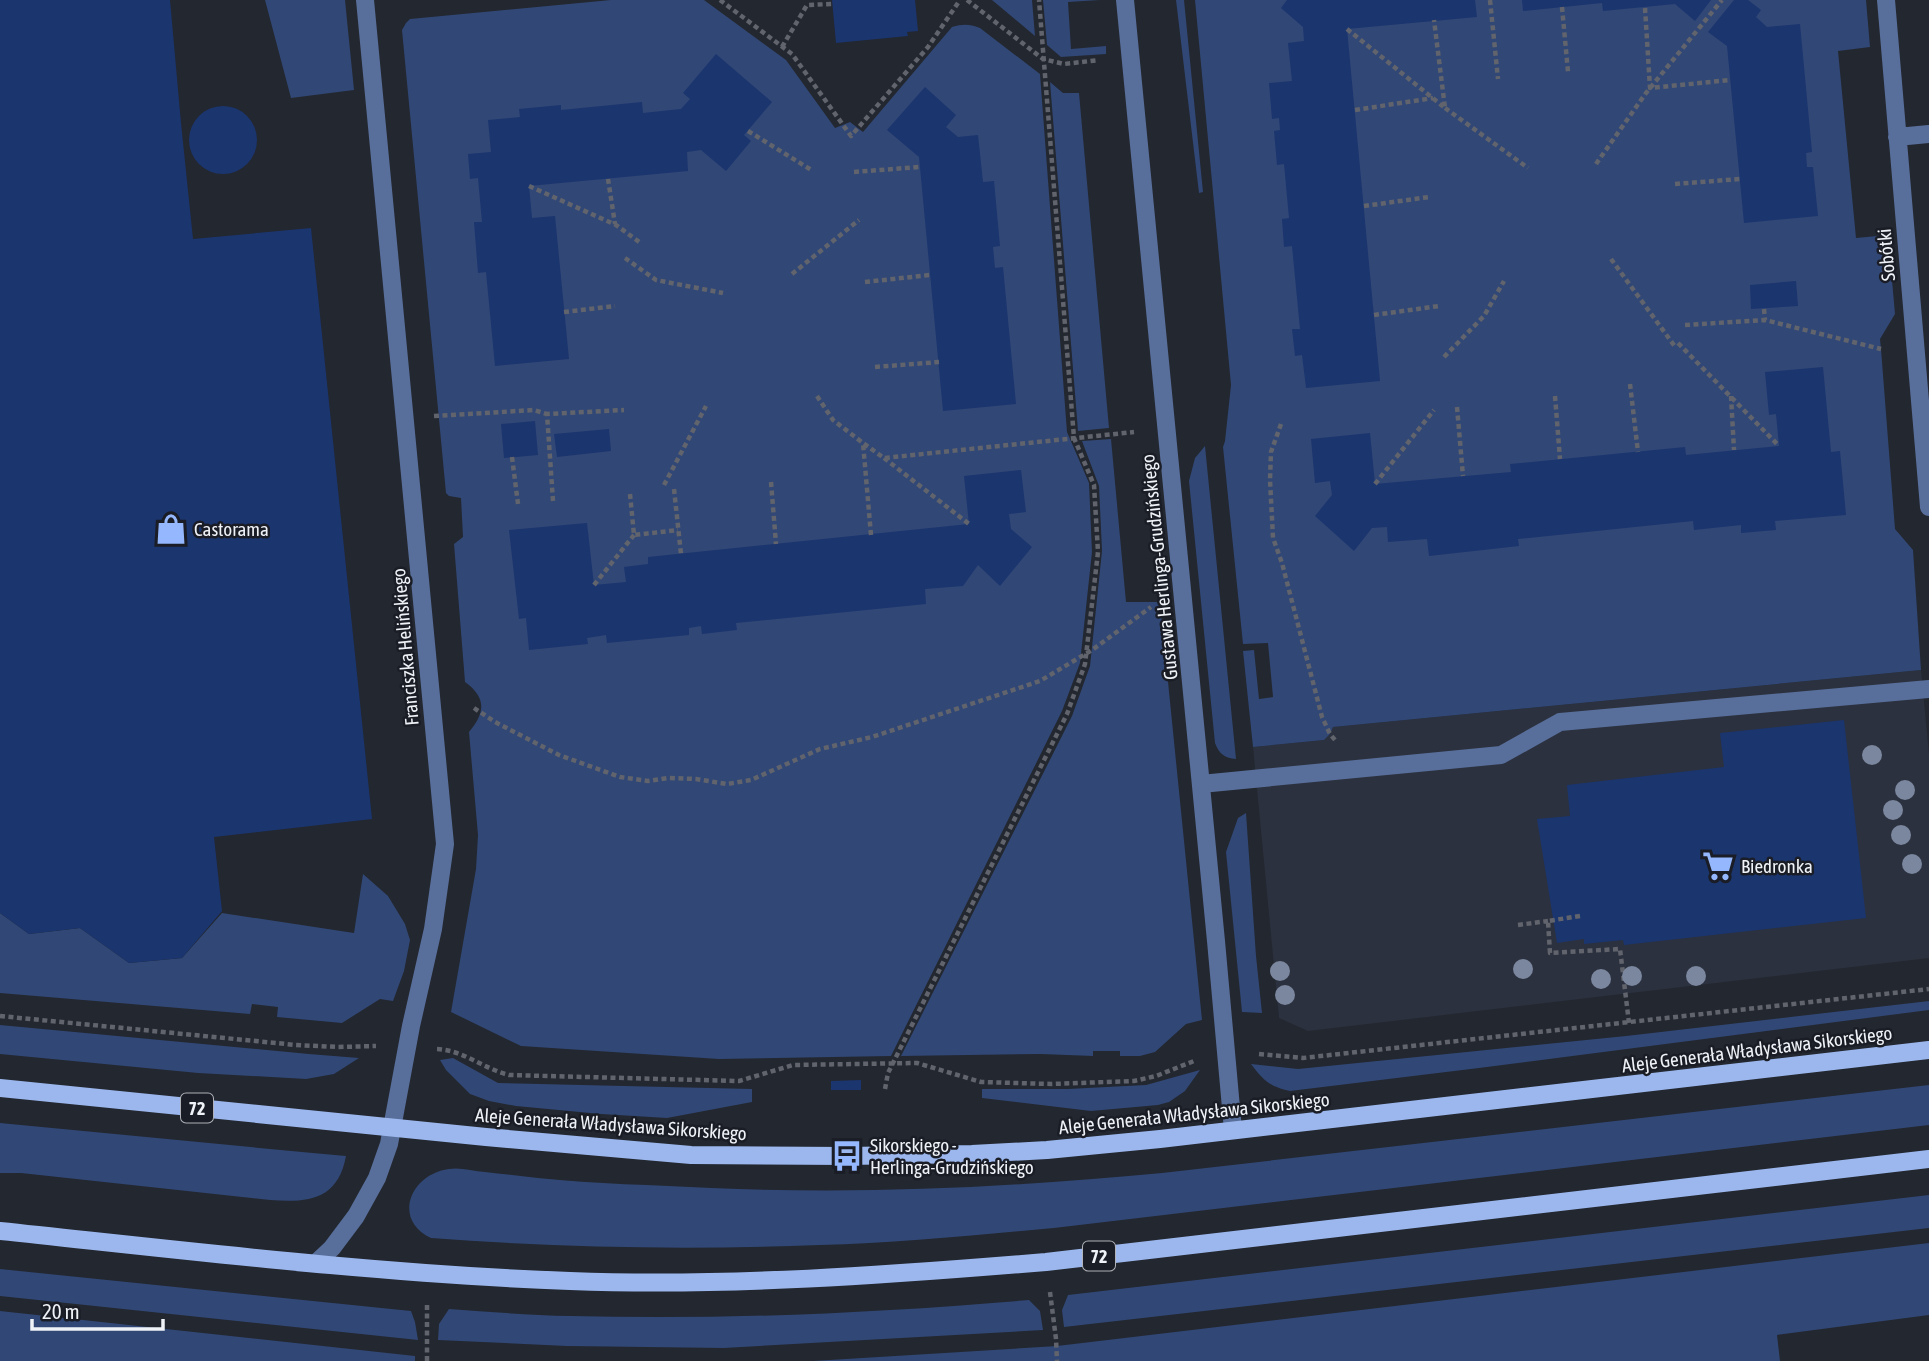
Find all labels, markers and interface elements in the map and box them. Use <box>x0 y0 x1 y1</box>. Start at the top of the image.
street label: Sobótki <box>1873 228 1899 282</box>
street label: Gustawa Herlinga-Grudzińskiego <box>1136 453 1182 681</box>
shop icon: Castorama <box>154 512 188 546</box>
place label: Castorama <box>194 518 269 540</box>
street label: Franciszka Helińskiego <box>387 567 423 727</box>
supermarket icon: Biedronka <box>1701 849 1735 883</box>
place label: Biedronka <box>1741 855 1813 877</box>
street label: Aleje Generała Władysława Sikorskiego <box>1621 1021 1893 1077</box>
street label: Aleje Generała Władysława Sikorskiego <box>1058 1088 1331 1138</box>
road number: 72 <box>181 1093 213 1122</box>
street label: Aleje Generała Władysława Sikorskiego <box>474 1104 748 1144</box>
place label: Sikorskiego - Herlinga-Grudzińskiego <box>870 1134 1034 1178</box>
bus stop icon: Sikorskiego - Herlinga-Grudzińskiego <box>830 1139 864 1173</box>
road number: 72 <box>1083 1241 1115 1270</box>
scale bar <box>32 1288 163 1332</box>
text: 20 m <box>42 1299 80 1323</box>

